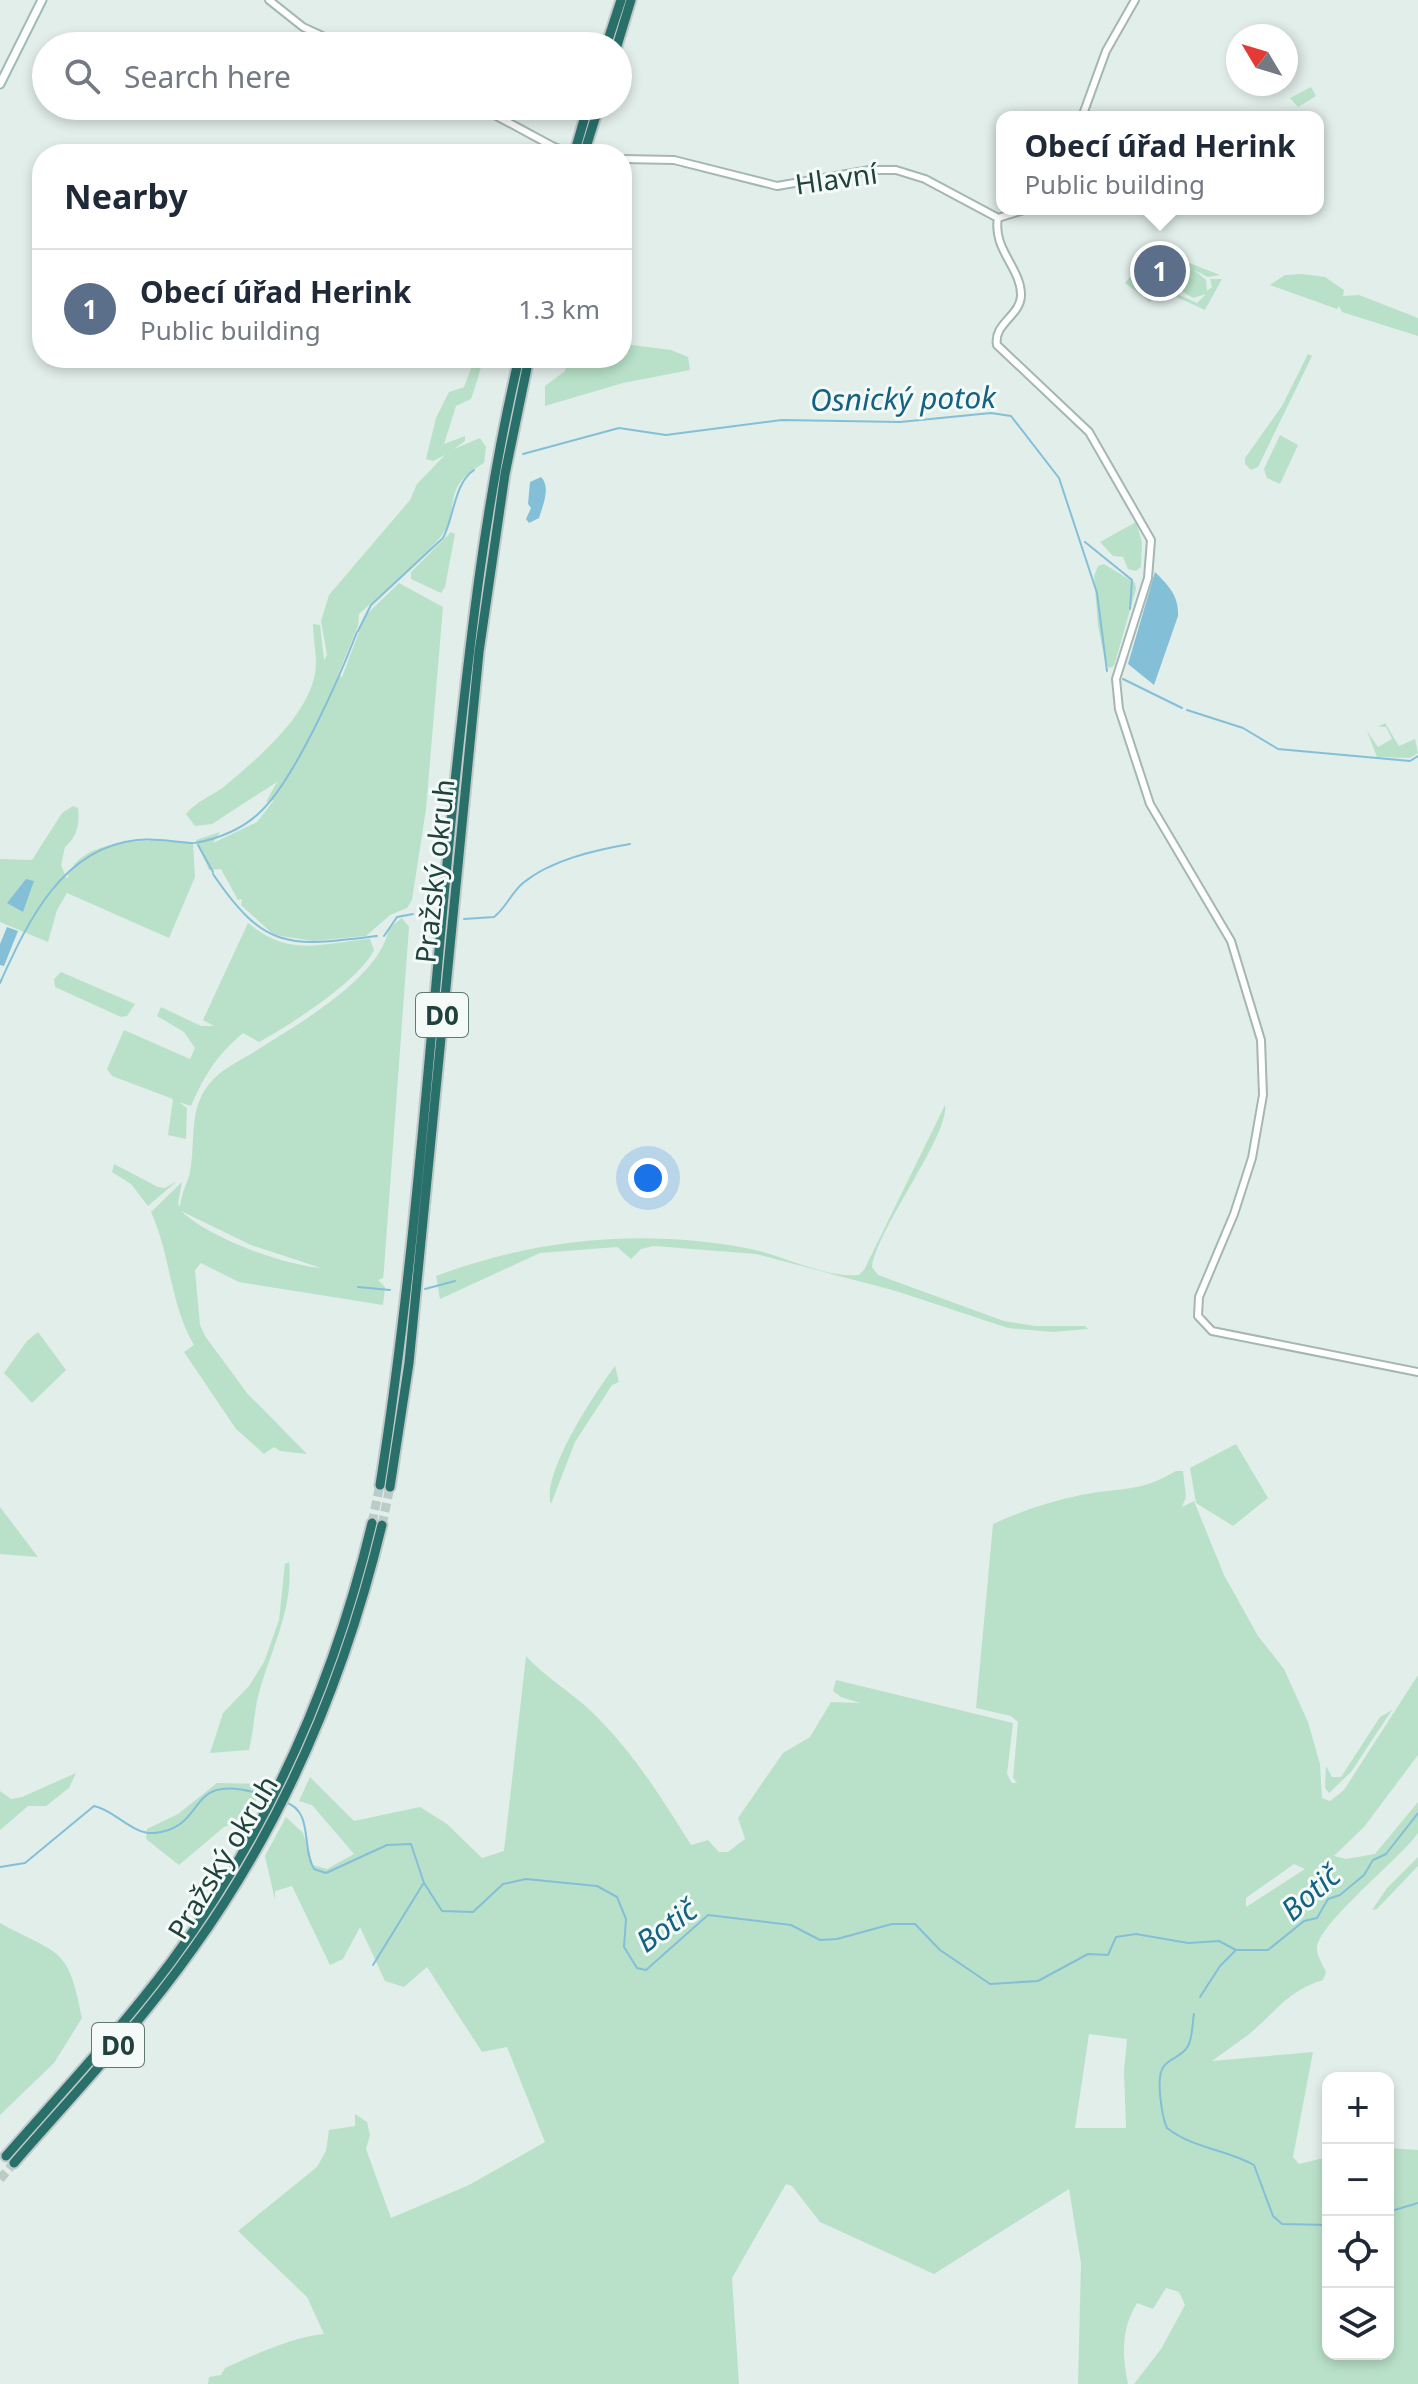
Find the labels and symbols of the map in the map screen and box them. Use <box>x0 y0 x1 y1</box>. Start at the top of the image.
north arrow <box>1226 24 1298 96</box>
street label: Hlavní <box>793 153 880 203</box>
pin: 1 <box>1134 241 1186 301</box>
water label: Osnický potok <box>810 376 997 420</box>
street label: Pražský okruh <box>405 777 463 965</box>
road number: D0 <box>416 993 468 1037</box>
your location <box>628 1158 668 1198</box>
street label: Pražský okruh <box>158 1768 286 1946</box>
water label: Botič <box>1272 1853 1350 1929</box>
water label: Botič <box>627 1888 707 1961</box>
road number: D0 <box>92 2023 144 2067</box>

